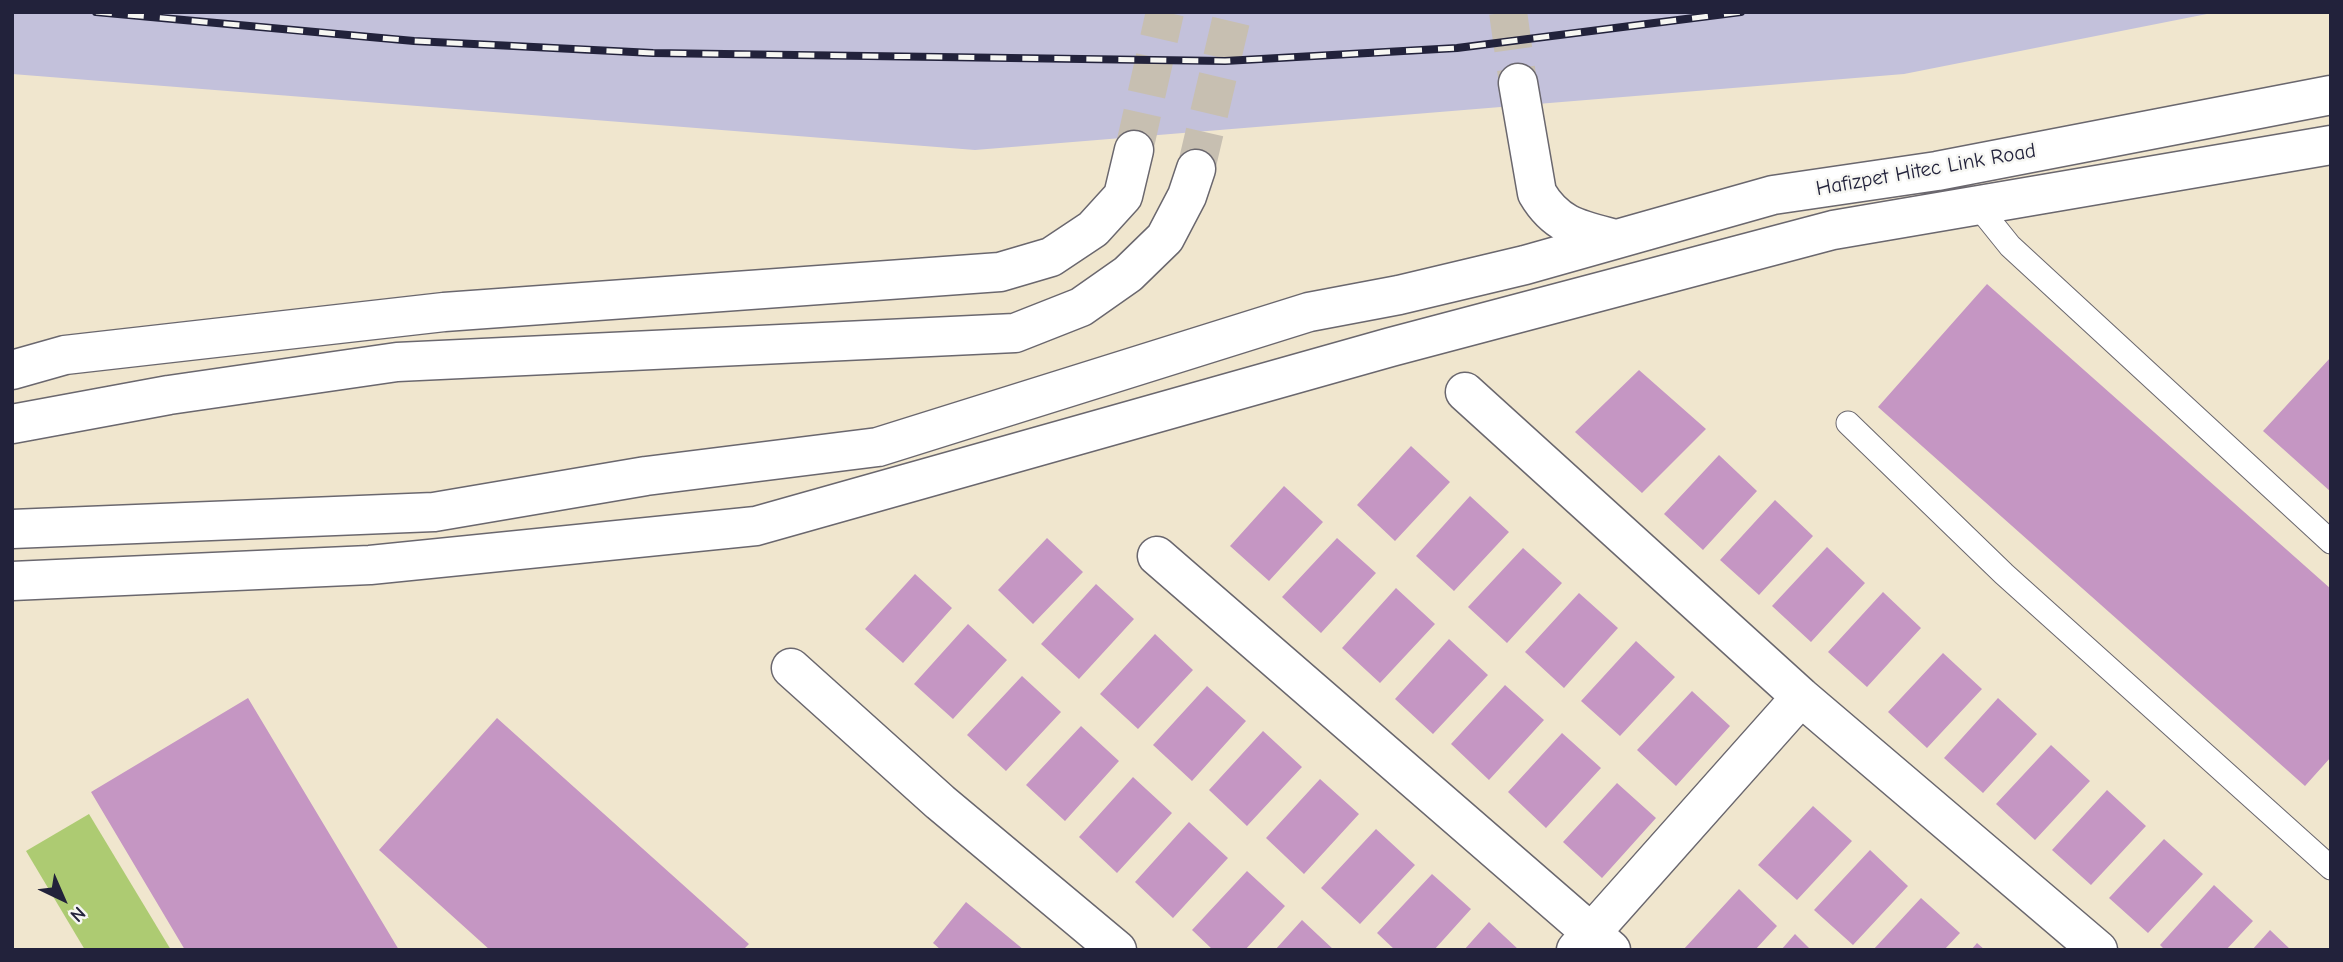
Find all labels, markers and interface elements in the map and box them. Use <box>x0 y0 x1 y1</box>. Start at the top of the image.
street label: Hafizpet Hitec Link Road <box>1814 138 2038 202</box>
north arrow <box>28 864 98 934</box>
text: N <box>65 902 90 926</box>

